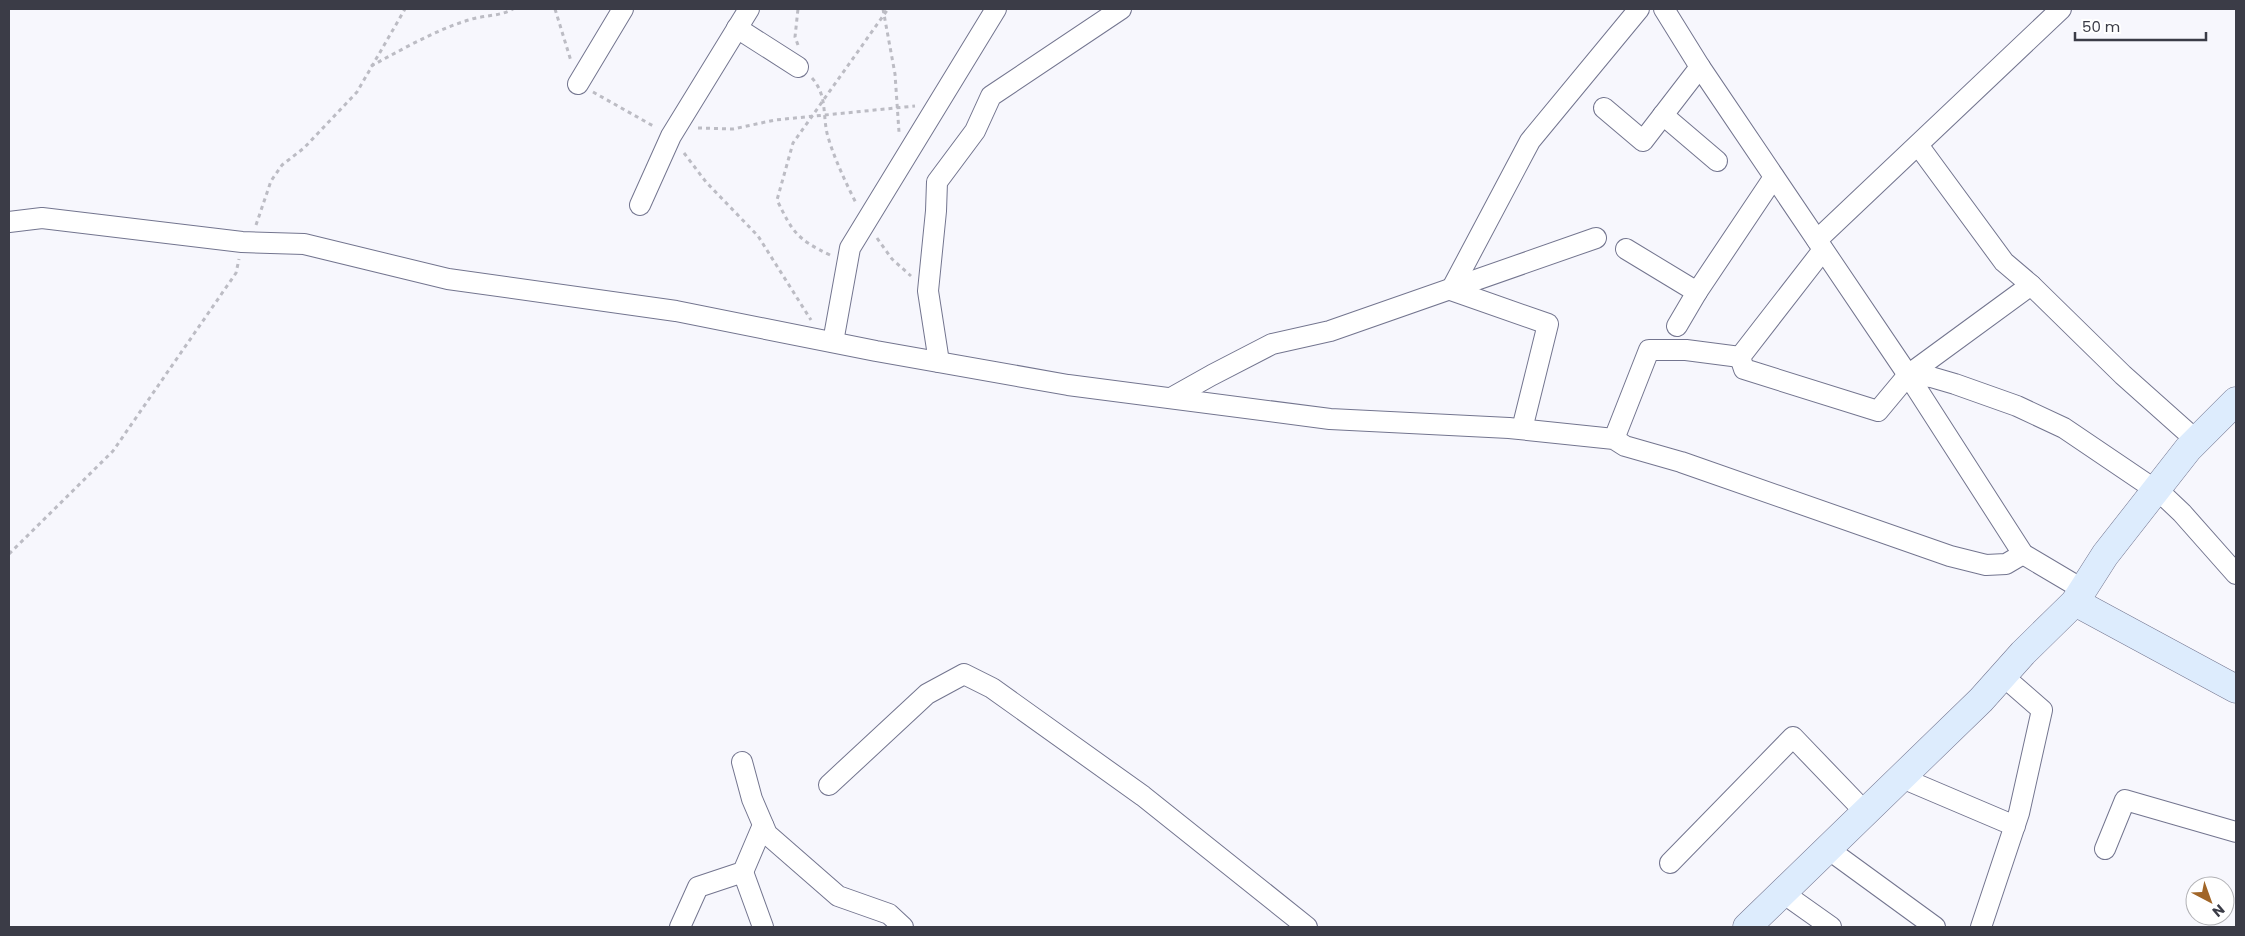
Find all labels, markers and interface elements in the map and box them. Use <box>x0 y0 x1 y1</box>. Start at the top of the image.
scale bar <box>2075 10 2206 42</box>
text: 50 m <box>2082 16 2120 37</box>
north arrow <box>2185 876 2235 926</box>
text: N <box>2208 900 2229 922</box>

